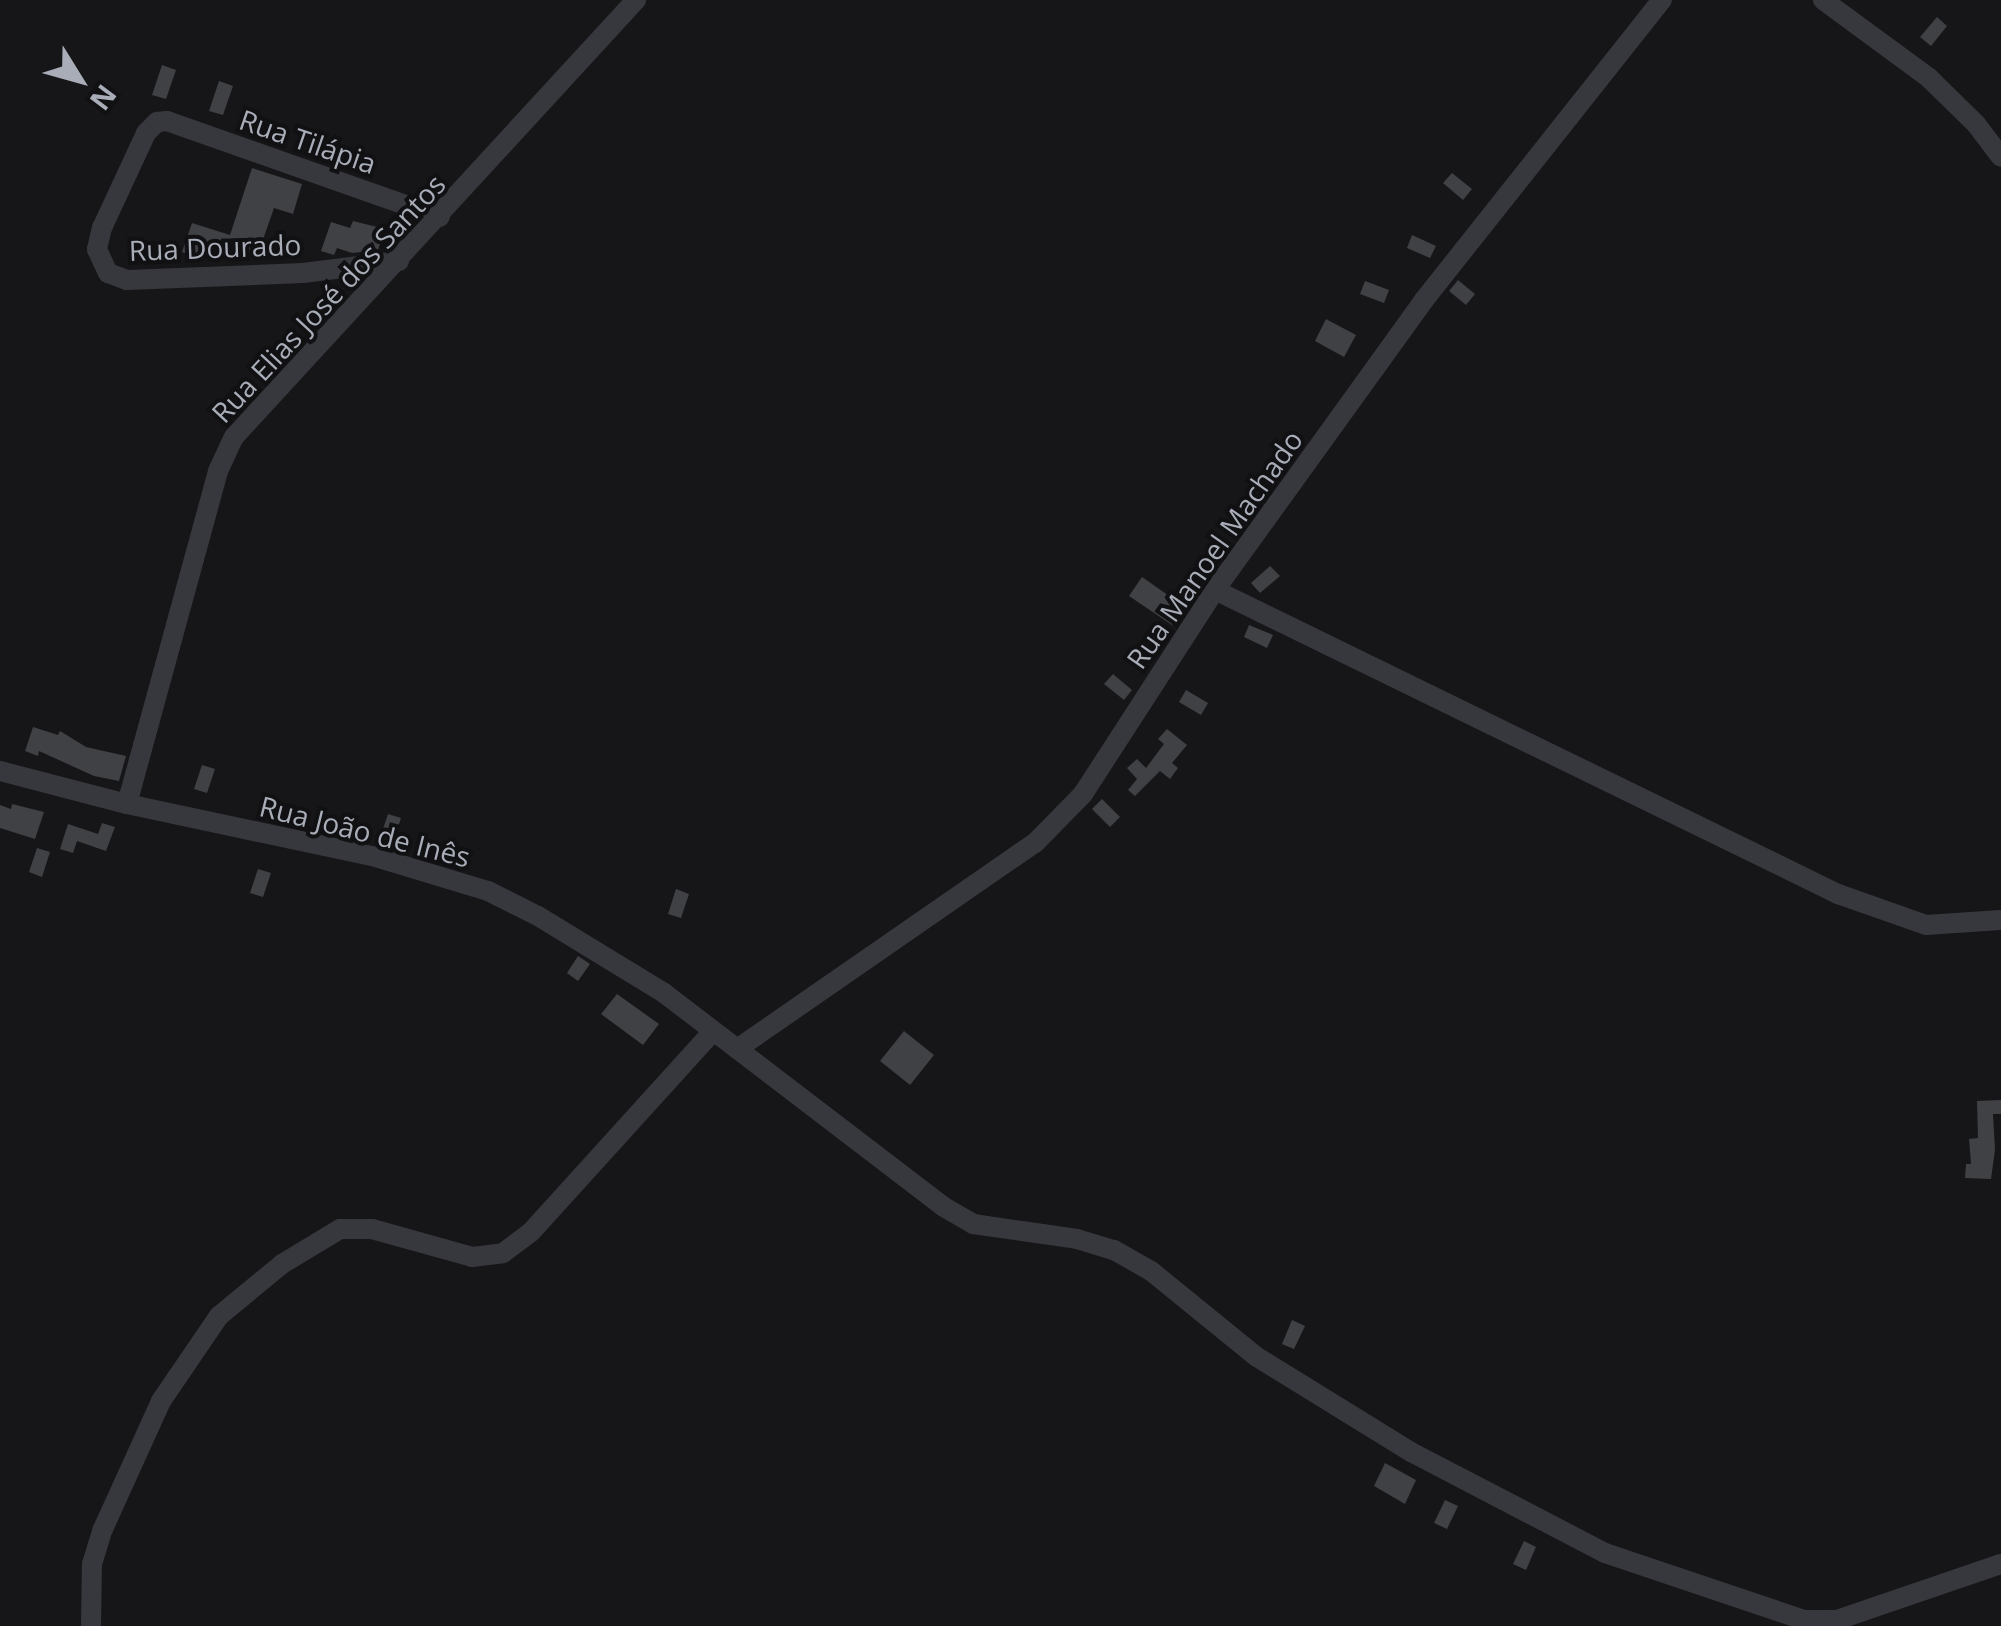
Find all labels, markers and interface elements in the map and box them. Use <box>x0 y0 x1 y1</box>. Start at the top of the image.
north arrow <box>30 30 130 130</box>
text: N <box>82 78 126 119</box>
street label: Rua Tilápia <box>235 102 381 180</box>
street label: Rua Elias José dos Santos <box>204 167 452 429</box>
street label: Rua Dourado <box>128 227 302 267</box>
street label: Rua Manoel Machado <box>1119 423 1309 675</box>
street label: Rua João de Inês <box>256 789 474 873</box>

